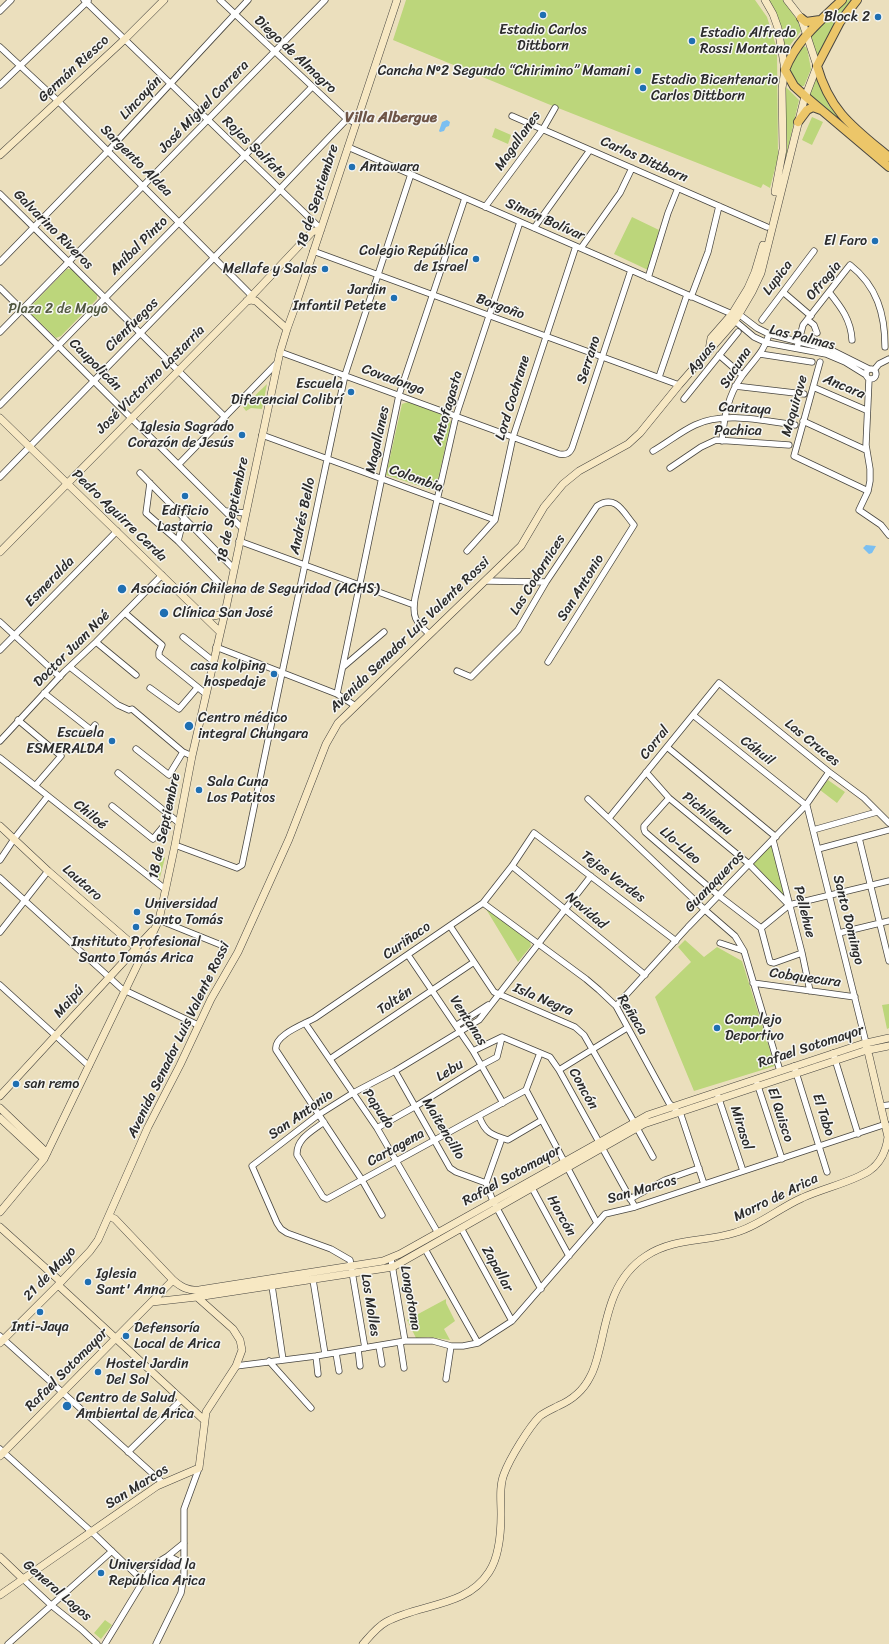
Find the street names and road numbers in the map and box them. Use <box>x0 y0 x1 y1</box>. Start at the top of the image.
street label: Diego de Almagro <box>250 13 340 97</box>
street label: Germán Riesco <box>35 32 113 106</box>
street label: José Miguel Carrera <box>155 57 253 157</box>
street label: Lincoyán <box>117 73 165 123</box>
street label: Magallanes <box>491 108 545 174</box>
street label: Rojas Salfate <box>218 113 290 183</box>
street label: Sargento Aldea <box>97 122 175 200</box>
street label: Carlos Dittborn <box>598 133 690 187</box>
street label: 18 de Septiembre <box>293 142 343 250</box>
street label: Galvarino Riveros <box>10 187 96 273</box>
street label: Simón Bolívar <box>503 195 587 245</box>
street label: Aníbal Pinto <box>106 213 172 279</box>
street label: Lupica <box>759 257 797 299</box>
street label: Ofragia <box>803 258 845 304</box>
street label: Borgoño <box>473 290 527 324</box>
street label: Cienfuegos <box>102 295 162 355</box>
street label: José Victorino Lastarria <box>93 322 209 438</box>
street label: Las Palmas <box>768 322 836 354</box>
street label: Serrano <box>573 334 605 386</box>
street label: Caupolicán <box>65 335 125 395</box>
street label: Aguas <box>684 338 720 378</box>
street label: Sucuna <box>717 344 755 392</box>
street label: Lord Cochrane <box>492 354 534 442</box>
street label: Covadonga <box>359 361 427 399</box>
street label: Antofagasta <box>429 369 467 447</box>
street label: Ancara <box>821 371 867 403</box>
street label: Maquirave <box>778 373 812 439</box>
street label: Caritaya <box>718 399 772 419</box>
street label: Magallanes <box>363 405 393 475</box>
street label: Pachica <box>714 423 762 439</box>
street label: 18 de Septiembre <box>214 456 252 564</box>
street label: Colombia <box>387 462 445 496</box>
street label: Pedro Aguirre Cerda <box>68 466 170 566</box>
street label: Andrés Bello <box>287 476 319 556</box>
street label: Las Codornices <box>507 532 569 618</box>
street label: San Antonio <box>554 552 608 624</box>
street label: Esmeralda <box>22 553 78 611</box>
street label: Avenida Senador Luis Valente Rossi <box>326 554 494 716</box>
street label: Doctor Juan Noé <box>30 607 114 691</box>
street label: Las Cruces <box>781 716 843 770</box>
street label: Corral <box>636 723 674 763</box>
street label: Cáhuil <box>737 733 777 769</box>
street label: 18 de Septiembre <box>146 772 184 880</box>
street label: Pichilemu <box>679 789 735 839</box>
street label: Chiloé <box>70 796 110 834</box>
street label: Llo-Lleo <box>656 824 704 868</box>
street label: Tejas Verdes <box>578 847 648 907</box>
street label: Guanaqueros <box>682 848 748 916</box>
street label: Lautaro <box>59 861 105 905</box>
street label: Santo Domingo <box>829 873 867 967</box>
street label: Pellehue <box>789 884 819 940</box>
street label: Navidad <box>562 889 610 933</box>
street label: Curiñaco <box>380 918 434 964</box>
street label: Avenida Senador Luis Valente Rossi <box>124 939 234 1141</box>
street label: Cobquecura <box>768 965 842 991</box>
street label: Isla Negra <box>511 980 575 1020</box>
street label: Maipú <box>50 982 88 1022</box>
street label: Toltén <box>374 983 416 1019</box>
street label: Reñaca <box>613 992 651 1038</box>
street label: Ventanas <box>446 993 490 1049</box>
street label: Rafael Sotomayor <box>756 1022 866 1072</box>
street label: Lebu <box>433 1056 467 1086</box>
street label: Concón <box>565 1065 601 1113</box>
street label: Papudo <box>359 1086 397 1132</box>
street label: El Quisco <box>763 1086 797 1144</box>
street label: San Antonio <box>265 1087 337 1143</box>
street label: El Tabo <box>808 1092 838 1138</box>
street label: Maitencillo <box>418 1095 468 1163</box>
street label: Mirasol <box>726 1104 756 1152</box>
street label: Cartagena <box>364 1125 428 1171</box>
street label: Rafael Sotomayor <box>460 1142 564 1210</box>
street label: Morro de Arica <box>731 1170 821 1226</box>
street label: San Marcos <box>606 1172 678 1208</box>
street label: Horcón <box>543 1192 579 1240</box>
street label: 21 de Mayo <box>20 1243 80 1305</box>
street label: Zapallar <box>478 1243 516 1295</box>
street label: Longotoma <box>396 1264 424 1332</box>
street label: Los Molles <box>357 1273 383 1337</box>
street label: Rafael Sotomayor <box>22 1325 112 1415</box>
street label: San Marcos <box>102 1461 172 1513</box>
street label: General Lagos <box>19 1557 95 1625</box>

